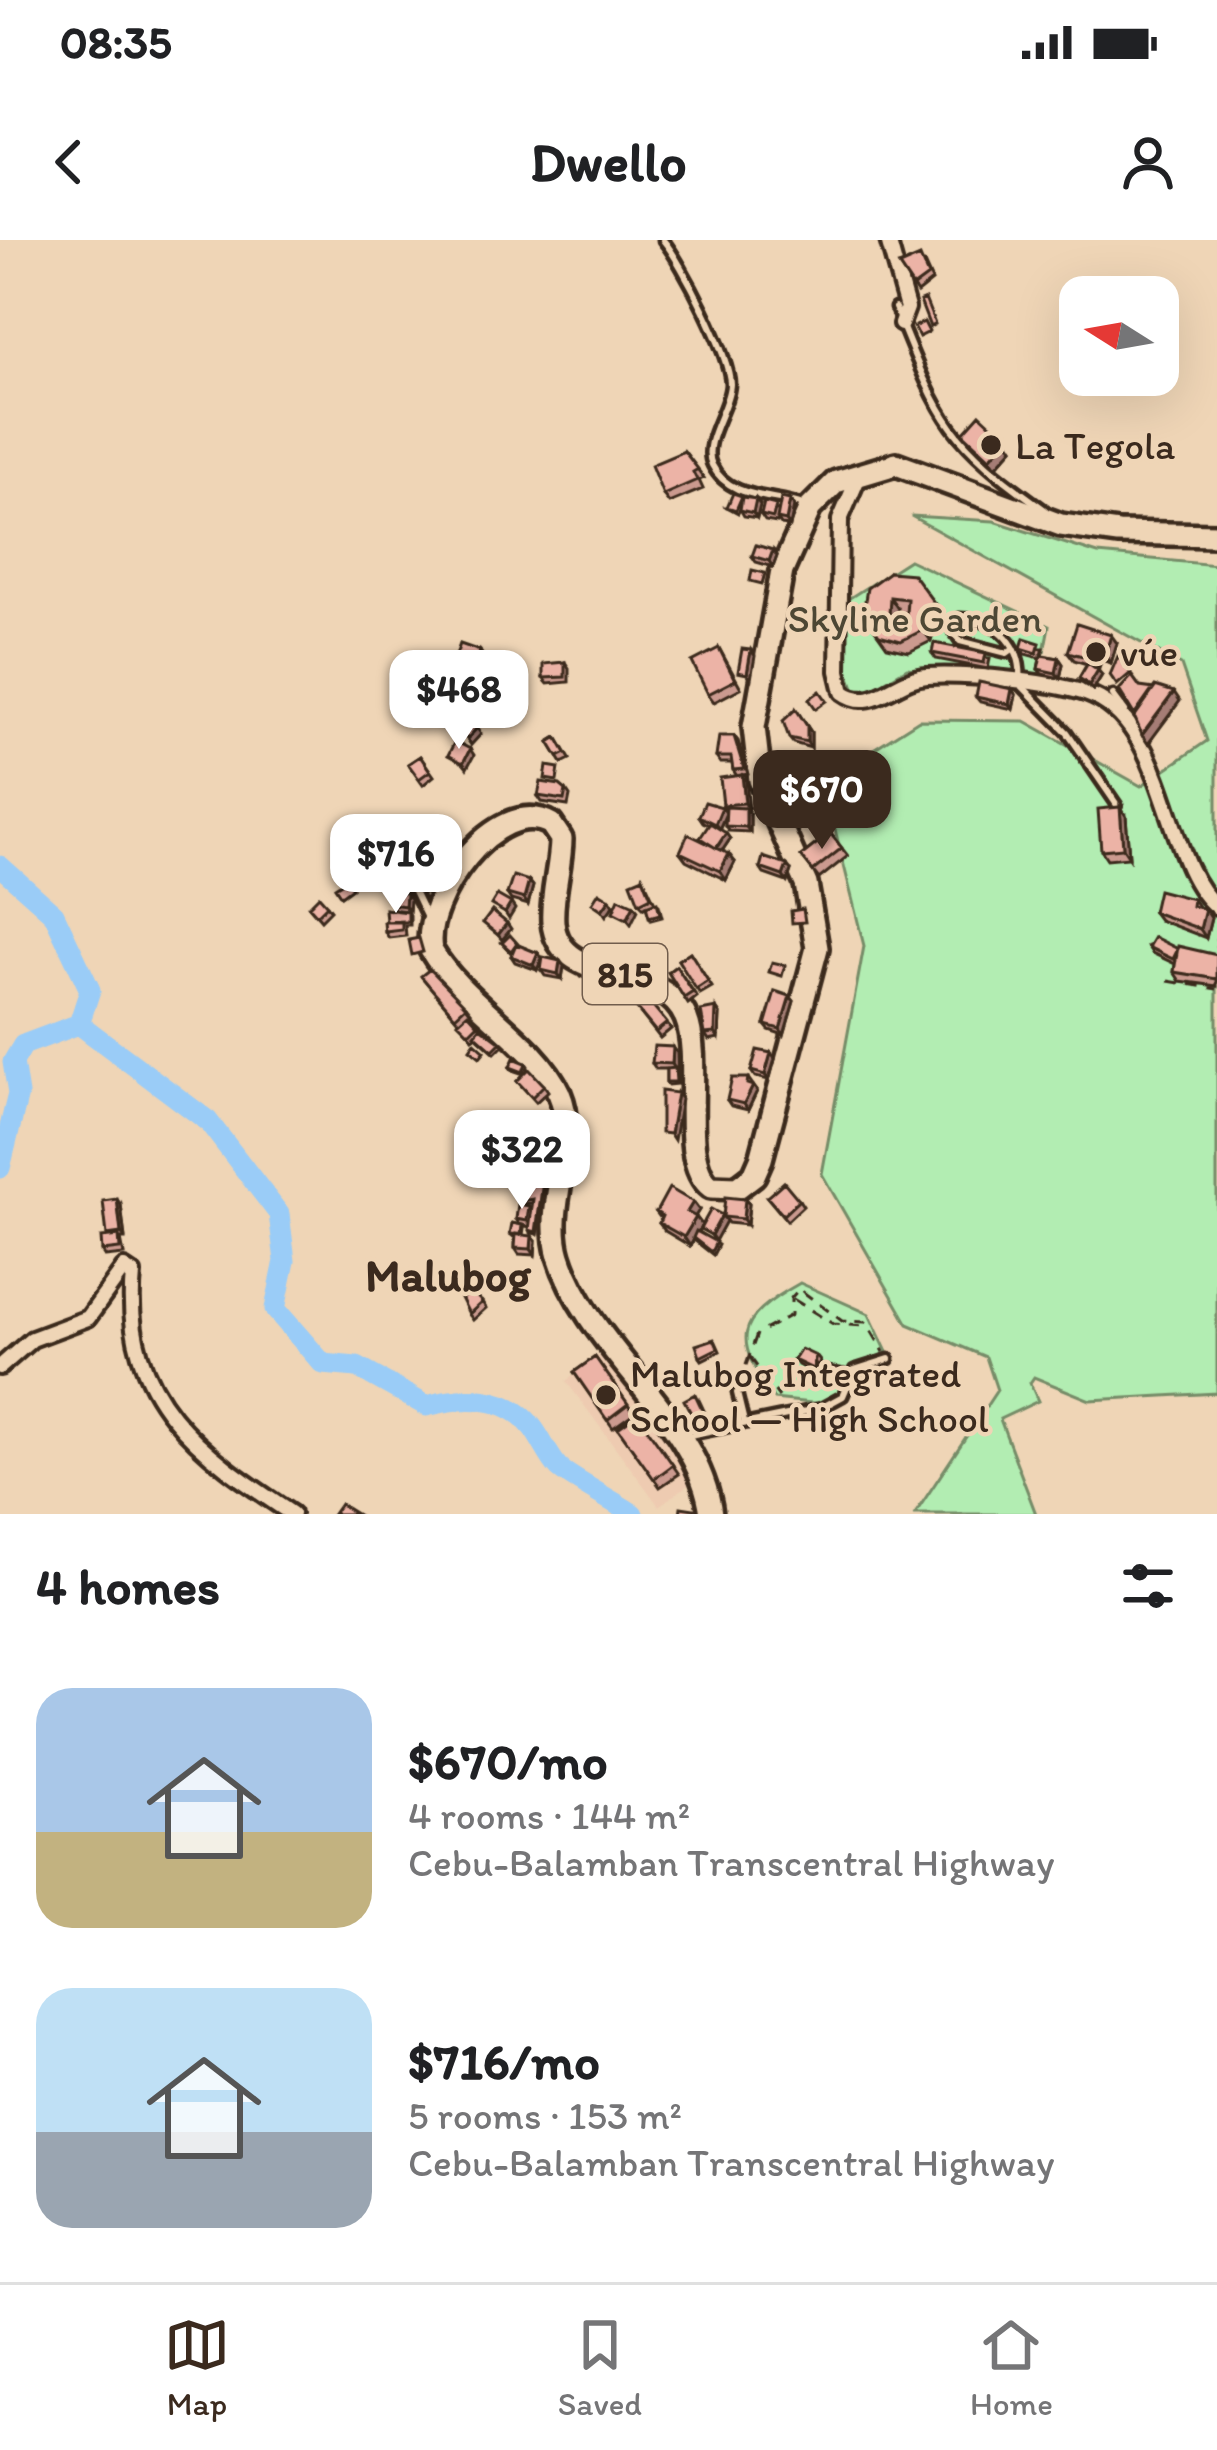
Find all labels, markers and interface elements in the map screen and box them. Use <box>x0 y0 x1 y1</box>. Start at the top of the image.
text: 08:35 <box>60 15 172 69</box>
icon: back <box>36 129 102 195</box>
icon: person <box>1115 129 1181 195</box>
text: Dwello <box>530 130 687 195</box>
north arrow <box>1059 276 1179 396</box>
map controls <box>1059 276 1179 396</box>
place label: La Tegola <box>1015 422 1175 469</box>
marker: La Tegola <box>978 432 1004 458</box>
park label: Skyline Garden <box>788 595 1042 642</box>
place label: vúe <box>1120 629 1178 676</box>
marker: vúe <box>1083 639 1109 665</box>
pin: $468 <box>388 650 530 752</box>
text: $468 <box>416 665 502 712</box>
pin: $670 <box>751 750 893 852</box>
text: $670 <box>780 765 864 812</box>
pin: $716 <box>325 814 467 916</box>
text: $716 <box>357 829 435 876</box>
road number: 815 <box>583 944 667 1004</box>
pin: $322 <box>451 1110 593 1212</box>
text: $322 <box>481 1125 563 1172</box>
district label: Malubog <box>365 1248 532 1302</box>
place label: Malubog Integrated School — High School <box>630 1350 989 1442</box>
marker: Malubog Integrated School — High School <box>593 1382 619 1408</box>
icon: filters <box>1115 1553 1181 1619</box>
text: 4 homes <box>36 1556 220 1617</box>
text: $670/mo <box>408 1731 608 1792</box>
icon: home <box>132 1736 276 1880</box>
text: 4 rooms · 144 m² <box>408 1792 690 1839</box>
text: Cebu-Balamban Transcentral Highway <box>408 1839 1054 1886</box>
text: $716/mo <box>408 2031 600 2092</box>
icon: home <box>132 2036 276 2180</box>
text: 5 rooms · 153 m² <box>408 2092 682 2139</box>
text: Cebu-Balamban Transcentral Highway <box>408 2139 1054 2186</box>
tab: Map <box>164 2312 230 2423</box>
tab: Saved <box>558 2312 642 2423</box>
tab: Home <box>970 2312 1053 2423</box>

